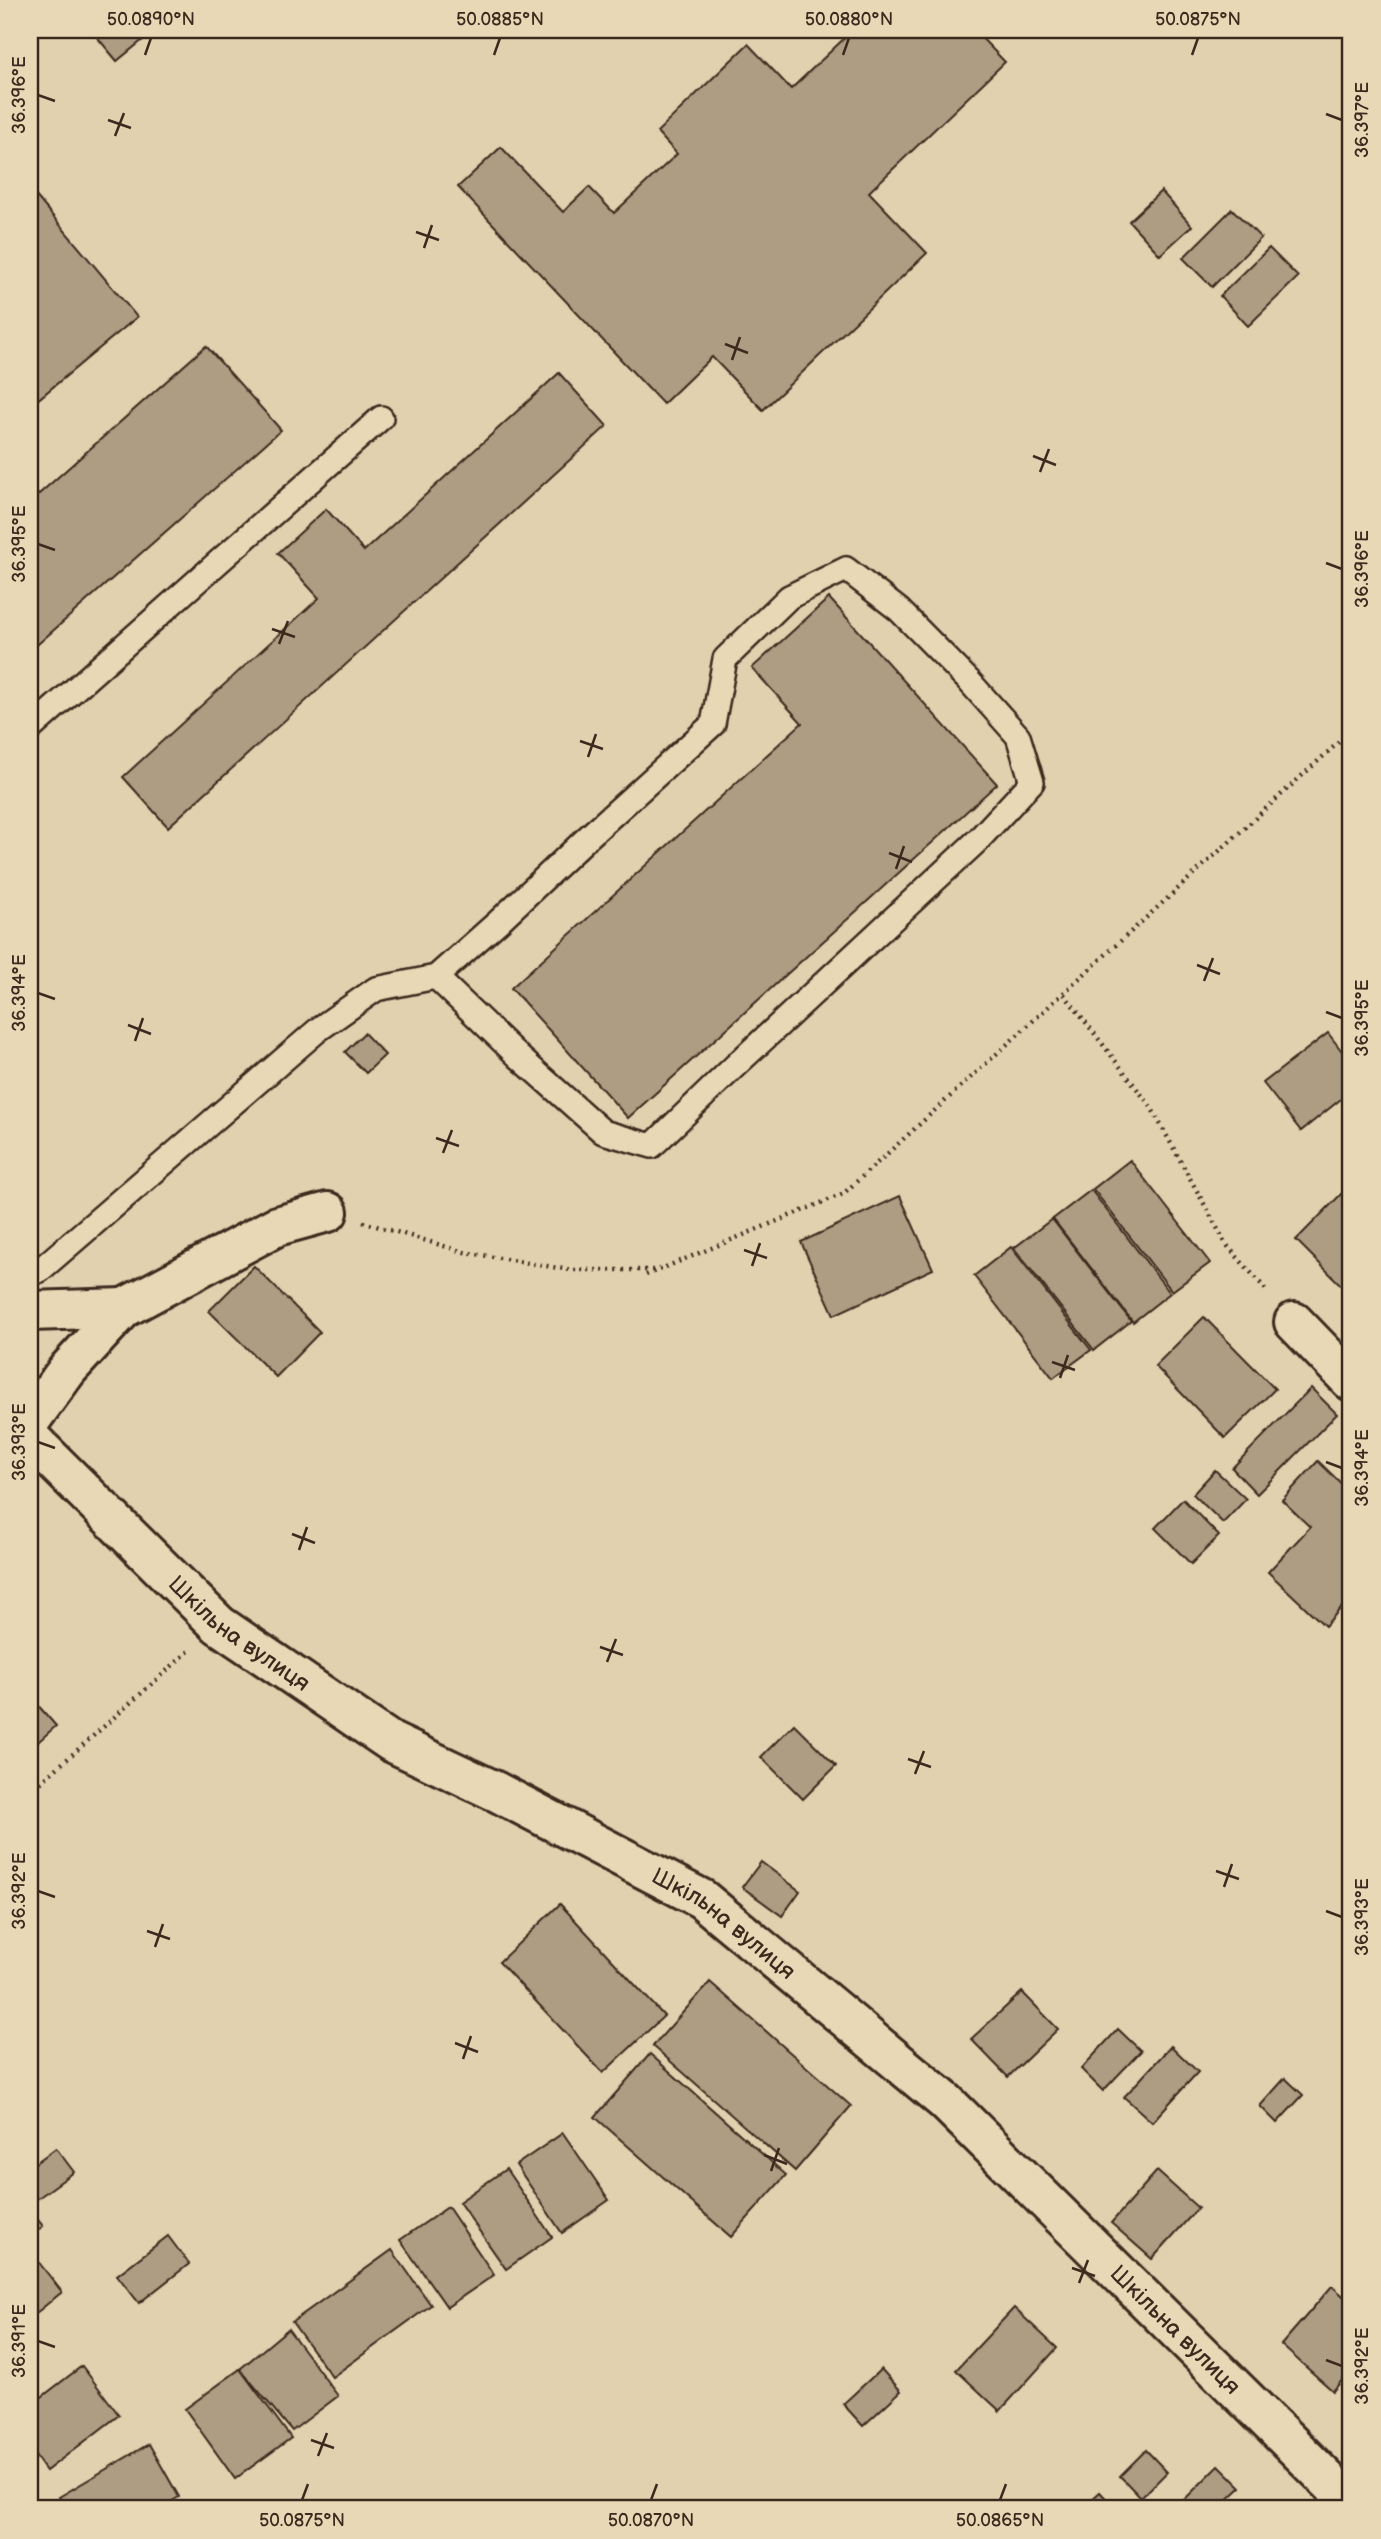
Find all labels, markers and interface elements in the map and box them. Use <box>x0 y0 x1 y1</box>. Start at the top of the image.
text: 50.0890°N <box>107 9 195 30</box>
text: 50.0885°N <box>456 9 544 30</box>
text: 50.0880°N <box>805 9 893 30</box>
text: 50.0875°N <box>1155 9 1241 30</box>
text: 36.396°E <box>9 56 30 134</box>
text: 36.397°E <box>1352 82 1373 158</box>
text: 36.395°E <box>9 505 30 583</box>
text: 36.396°E <box>1352 530 1373 608</box>
text: 36.394°E <box>9 954 30 1032</box>
text: 36.395°E <box>1352 979 1373 1057</box>
text: 36.393°E <box>9 1403 30 1481</box>
text: 36.394°E <box>1352 1429 1373 1507</box>
street label: Шкільна вулиця <box>162 1570 315 1698</box>
text: 36.392°E <box>9 1852 30 1930</box>
street label: Шкільна вулиця <box>647 1862 801 1986</box>
text: 36.393°E <box>1352 1878 1373 1956</box>
street label: Шкільна вулиця <box>1104 2260 1246 2401</box>
text: 36.391°E <box>9 2304 30 2378</box>
text: 36.392°E <box>1352 2327 1373 2405</box>
text: 50.0875°N <box>259 2510 345 2531</box>
text: 50.0870°N <box>608 2510 694 2531</box>
text: 50.0865°N <box>956 2510 1044 2531</box>

